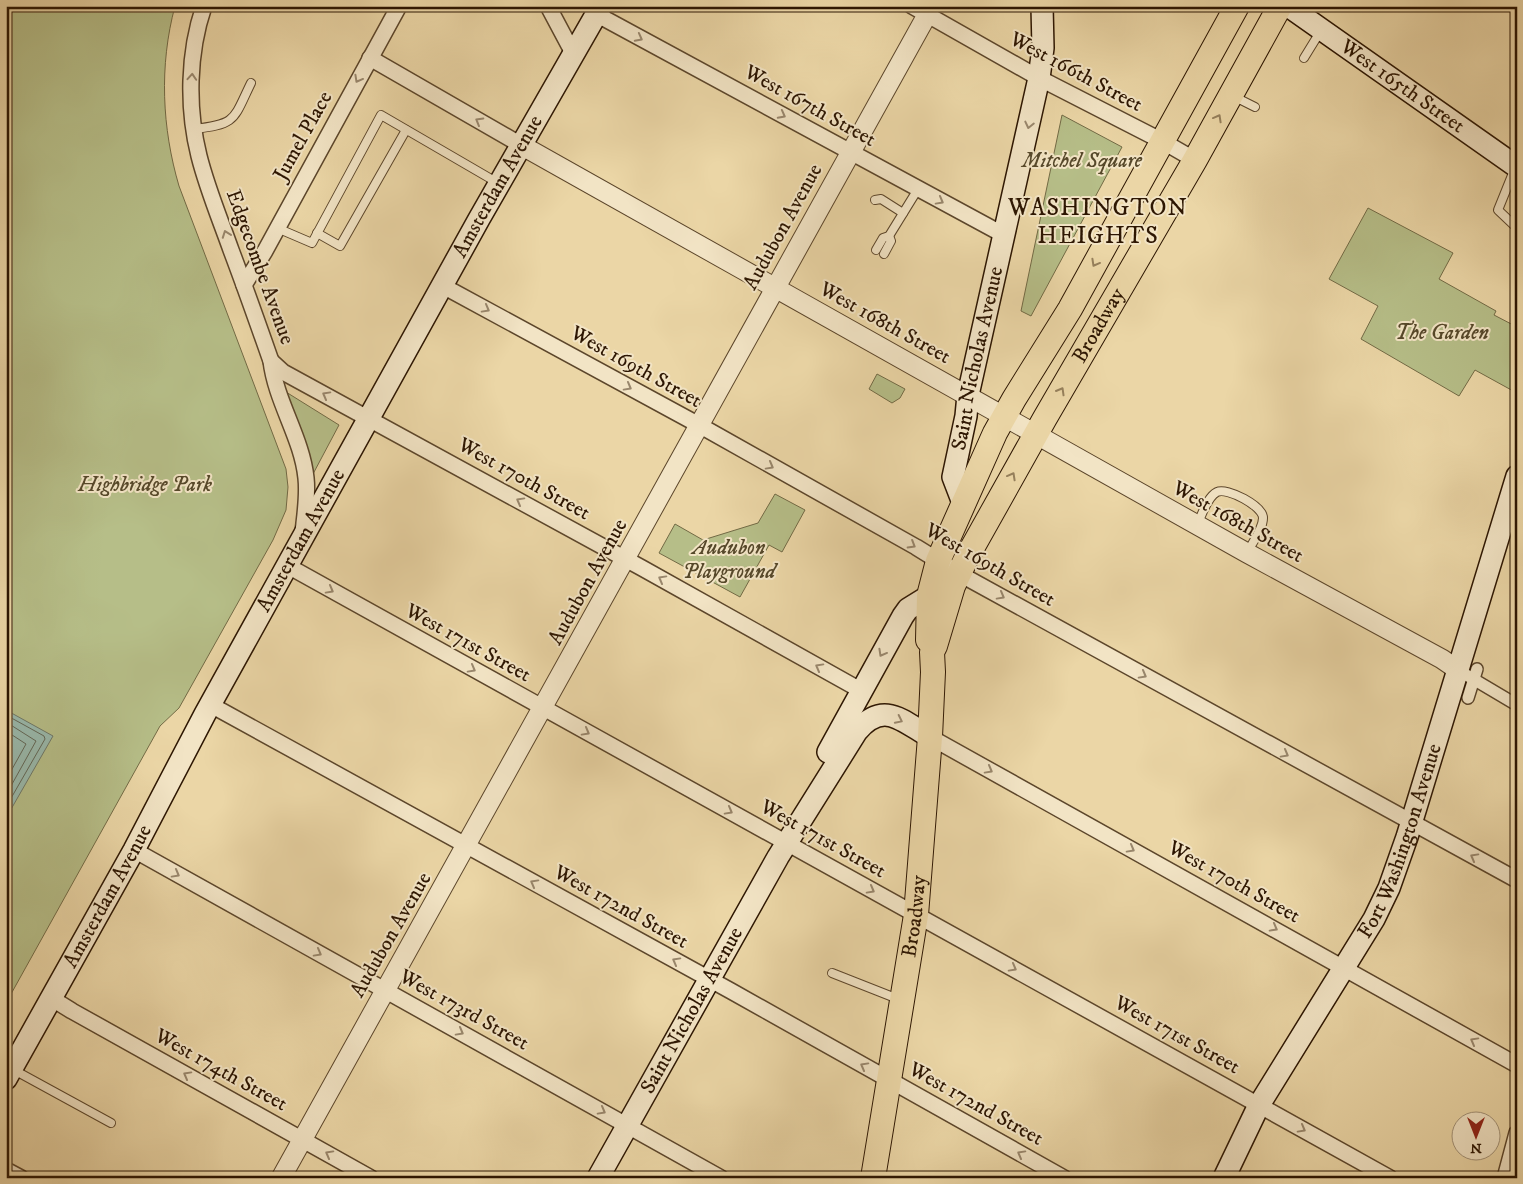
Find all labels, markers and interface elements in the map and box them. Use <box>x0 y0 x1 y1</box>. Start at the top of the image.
street label: West 166th Street <box>1004 26 1147 118</box>
one-way arrow <box>634 32 643 42</box>
street label: West 165th Street <box>1334 33 1470 139</box>
street label: West 167th Street <box>739 59 881 153</box>
one-way arrow <box>186 73 197 81</box>
one-way arrow <box>355 74 365 83</box>
street label: Jumel Place <box>267 86 338 187</box>
one-way arrow <box>777 109 786 119</box>
street label: Amsterdam Avenue <box>447 111 549 262</box>
one-way arrow <box>1212 114 1222 123</box>
one-way arrow <box>475 117 484 127</box>
one-way arrow <box>1024 121 1034 130</box>
park label: Mitchel Square <box>1020 148 1143 175</box>
street label: Audubon Avenue <box>738 159 829 295</box>
street label: Edgecombe Avenue <box>220 186 300 348</box>
district label: WASHINGTON HEIGHTS <box>1007 193 1188 251</box>
one-way arrow <box>935 195 944 205</box>
one-way arrow <box>222 231 232 239</box>
one-way arrow <box>1091 258 1101 267</box>
street label: Saint Nicholas Avenue <box>946 264 1009 453</box>
street label: West 168th Street <box>814 276 955 370</box>
street label: Broadway <box>1067 282 1131 368</box>
one-way arrow <box>480 303 489 313</box>
street label: West 169th Street <box>565 320 706 414</box>
park label: The Garden <box>1395 320 1489 346</box>
one-way arrow <box>623 381 632 391</box>
one-way arrow <box>1054 388 1064 397</box>
one-way arrow <box>323 392 332 402</box>
street label: West 170th Street <box>452 431 595 526</box>
one-way arrow <box>765 459 774 469</box>
street label: Amsterdam Avenue <box>251 464 351 617</box>
park label: Highbridge Park <box>77 472 212 498</box>
one-way arrow <box>1006 473 1016 482</box>
street label: West 168th Street <box>1167 475 1308 569</box>
one-way arrow <box>516 497 525 507</box>
street label: Audubon Avenue <box>543 514 634 650</box>
street label: West 169th Street <box>919 517 1060 613</box>
park label: Audubon Playground <box>683 535 779 585</box>
one-way arrow <box>907 539 916 549</box>
one-way arrow <box>658 575 667 585</box>
one-way arrow <box>325 583 334 593</box>
one-way arrow <box>996 590 1005 600</box>
street label: West 171st Street <box>400 597 536 688</box>
one-way arrow <box>878 648 888 657</box>
one-way arrow <box>467 663 476 673</box>
one-way arrow <box>815 663 824 673</box>
one-way arrow <box>1138 669 1147 679</box>
one-way arrow <box>894 714 903 724</box>
one-way arrow <box>581 726 590 736</box>
street label: Fort Washington Avenue <box>1352 740 1448 943</box>
one-way arrow <box>1280 747 1289 757</box>
one-way arrow <box>984 764 993 774</box>
street label: West 171st Street <box>755 793 891 884</box>
one-way arrow <box>723 804 732 814</box>
street label: Amsterdam Avenue <box>58 820 158 973</box>
street label: West 170th Street <box>1162 834 1305 929</box>
one-way arrow <box>1126 843 1135 853</box>
one-way arrow <box>1470 853 1479 863</box>
street label: West 172nd Street <box>548 859 693 955</box>
one-way arrow <box>171 868 180 878</box>
street label: Audubon Avenue <box>345 868 437 1002</box>
street label: Broadway <box>896 873 932 959</box>
one-way arrow <box>530 880 539 890</box>
one-way arrow <box>865 883 874 893</box>
street label: Saint Nicholas Avenue <box>635 922 749 1098</box>
one-way arrow <box>1268 922 1277 932</box>
one-way arrow <box>313 947 322 957</box>
one-way arrow <box>673 957 682 967</box>
one-way arrow <box>1007 962 1016 972</box>
street label: West 173rd Street <box>394 963 534 1056</box>
street label: West 171st Street <box>1109 989 1245 1080</box>
street label: West 174th Street <box>149 1022 292 1117</box>
one-way arrow <box>455 1026 464 1036</box>
one-way arrow <box>1470 1037 1479 1047</box>
street label: West 172nd Street <box>903 1056 1048 1152</box>
one-way arrow <box>860 1062 869 1072</box>
one-way arrow <box>183 1071 192 1081</box>
one-way arrow <box>597 1105 606 1115</box>
north arrow <box>1450 1112 1500 1162</box>
one-way arrow <box>1297 1123 1306 1133</box>
text: N <box>1470 1139 1482 1157</box>
one-way arrow <box>325 1150 334 1160</box>
one-way arrow <box>1017 1150 1026 1160</box>

